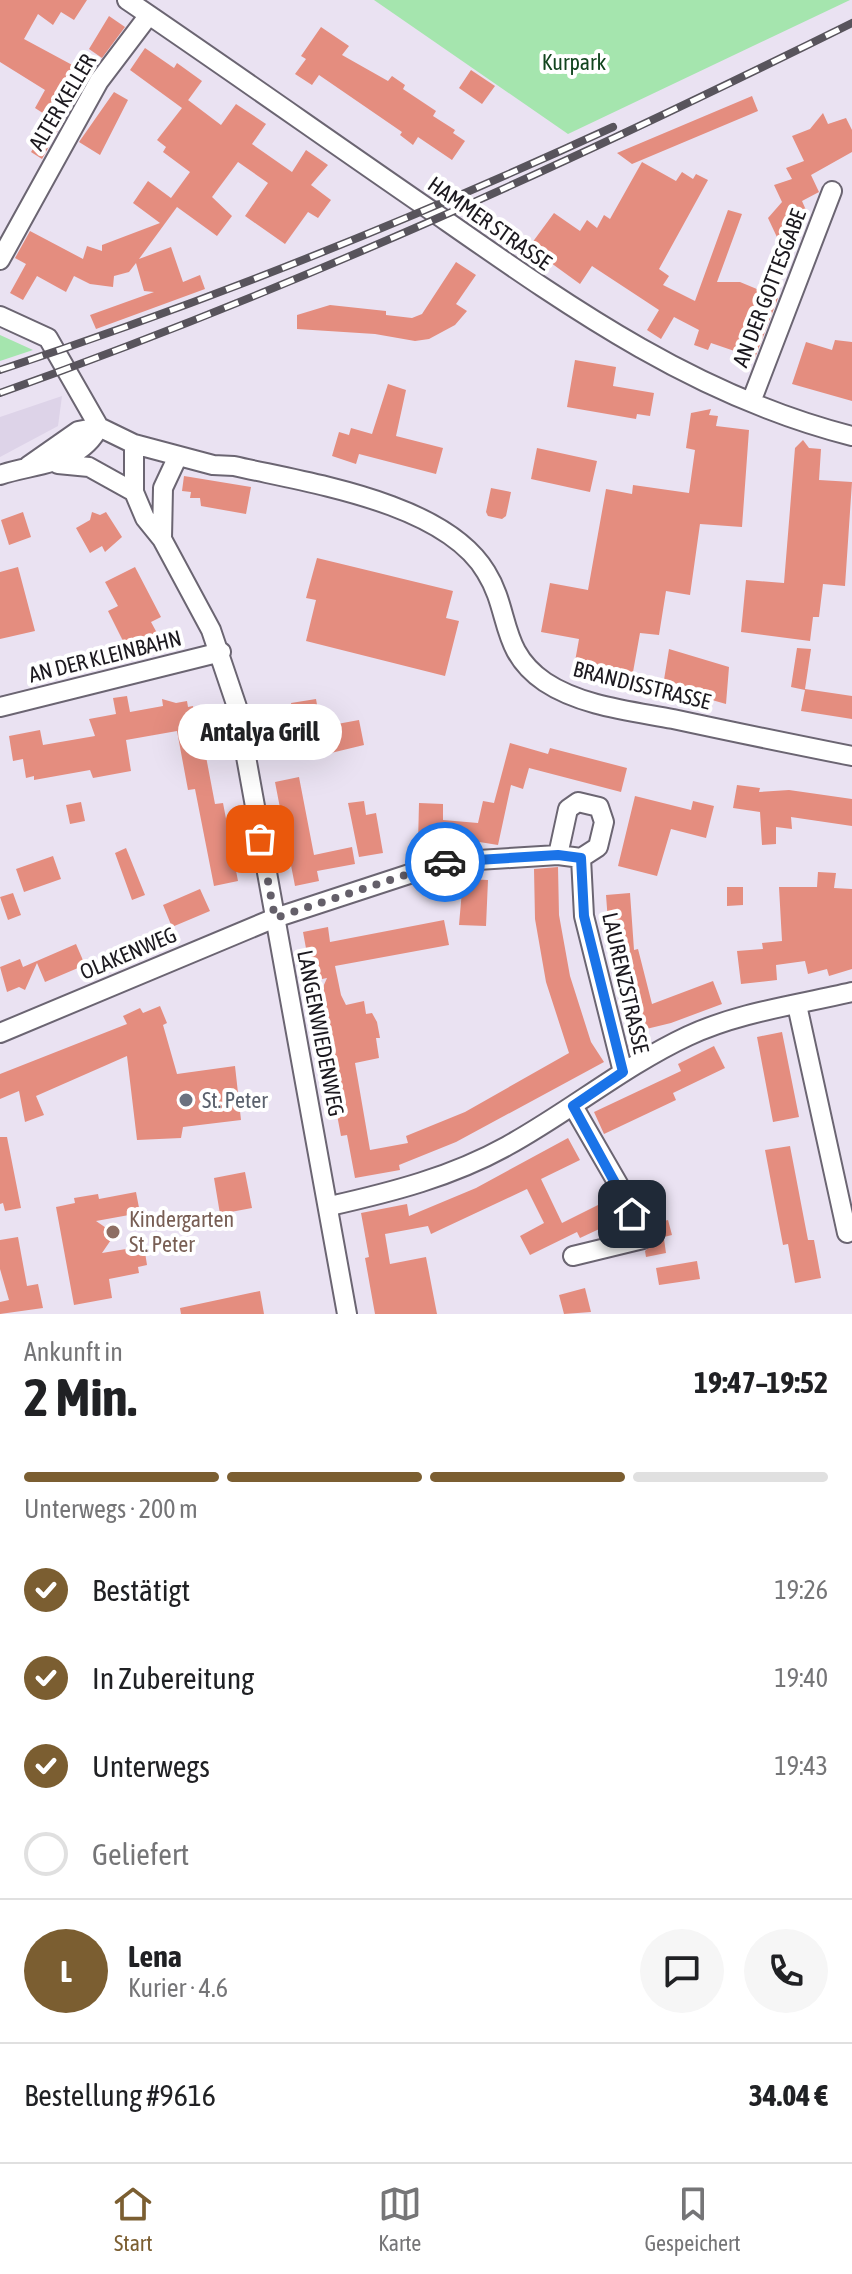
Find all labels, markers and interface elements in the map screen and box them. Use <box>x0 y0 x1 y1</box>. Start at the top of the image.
street label: ALTER KELLER <box>23 49 101 155</box>
park label: Kurpark <box>542 49 607 75</box>
street label: HAMMER STRASSE <box>423 171 557 276</box>
street label: AN DER GOTTESGABE <box>727 205 811 370</box>
street label: AN DER KLEINBAHN <box>26 624 184 688</box>
street label: BRANDISSTRASSE <box>571 655 714 715</box>
callout: Antalya Grill <box>178 703 342 759</box>
text: Antalya Grill <box>201 717 319 747</box>
pin <box>226 805 294 873</box>
icon: bag <box>238 817 282 861</box>
courier <box>405 822 485 902</box>
icon: car <box>423 840 467 884</box>
street label: LAURENZSTRASSE <box>597 910 655 1057</box>
street label: OLAKENWEG <box>76 921 180 985</box>
street label: LANGENWIEDENWEG <box>292 948 350 1118</box>
place label: St. Peter <box>202 1087 268 1113</box>
marker: St. Peter <box>177 1091 195 1109</box>
pin <box>598 1180 666 1248</box>
icon: home <box>610 1192 654 1236</box>
place label: Kindergarten St. Peter <box>129 1206 234 1257</box>
marker: Kindergarten St. Peter <box>104 1223 122 1241</box>
text: Ankunft in <box>24 1337 123 1367</box>
text: 19:47–19:52 <box>694 1365 828 1399</box>
text: 2 Min. <box>24 1367 137 1427</box>
text: Unterwegs · 200 m <box>24 1494 198 1524</box>
icon: check <box>24 1568 68 1612</box>
text: Bestätigt <box>92 1573 190 1607</box>
text: 19:26 <box>774 1575 828 1605</box>
icon: check <box>24 1656 68 1700</box>
text: In Zubereitung <box>92 1661 254 1695</box>
text: 19:40 <box>774 1663 828 1693</box>
icon: check <box>24 1744 68 1788</box>
text: Unterwegs <box>92 1749 210 1783</box>
text: 19:43 <box>774 1751 828 1781</box>
text: Geliefert <box>92 1837 189 1871</box>
button: chat <box>640 1929 724 2013</box>
button: phone <box>744 1929 828 2013</box>
text: Lena <box>128 1939 182 1973</box>
text: L <box>60 1954 72 1988</box>
text: Kurier · 4.6 <box>128 1973 228 2003</box>
text: Bestellung #9616 <box>24 2078 216 2112</box>
text: 34.04 € <box>749 2078 828 2112</box>
tab: Start <box>111 2182 155 2256</box>
tab: Karte <box>378 2182 422 2256</box>
tab: Gespeichert <box>644 2182 741 2256</box>

